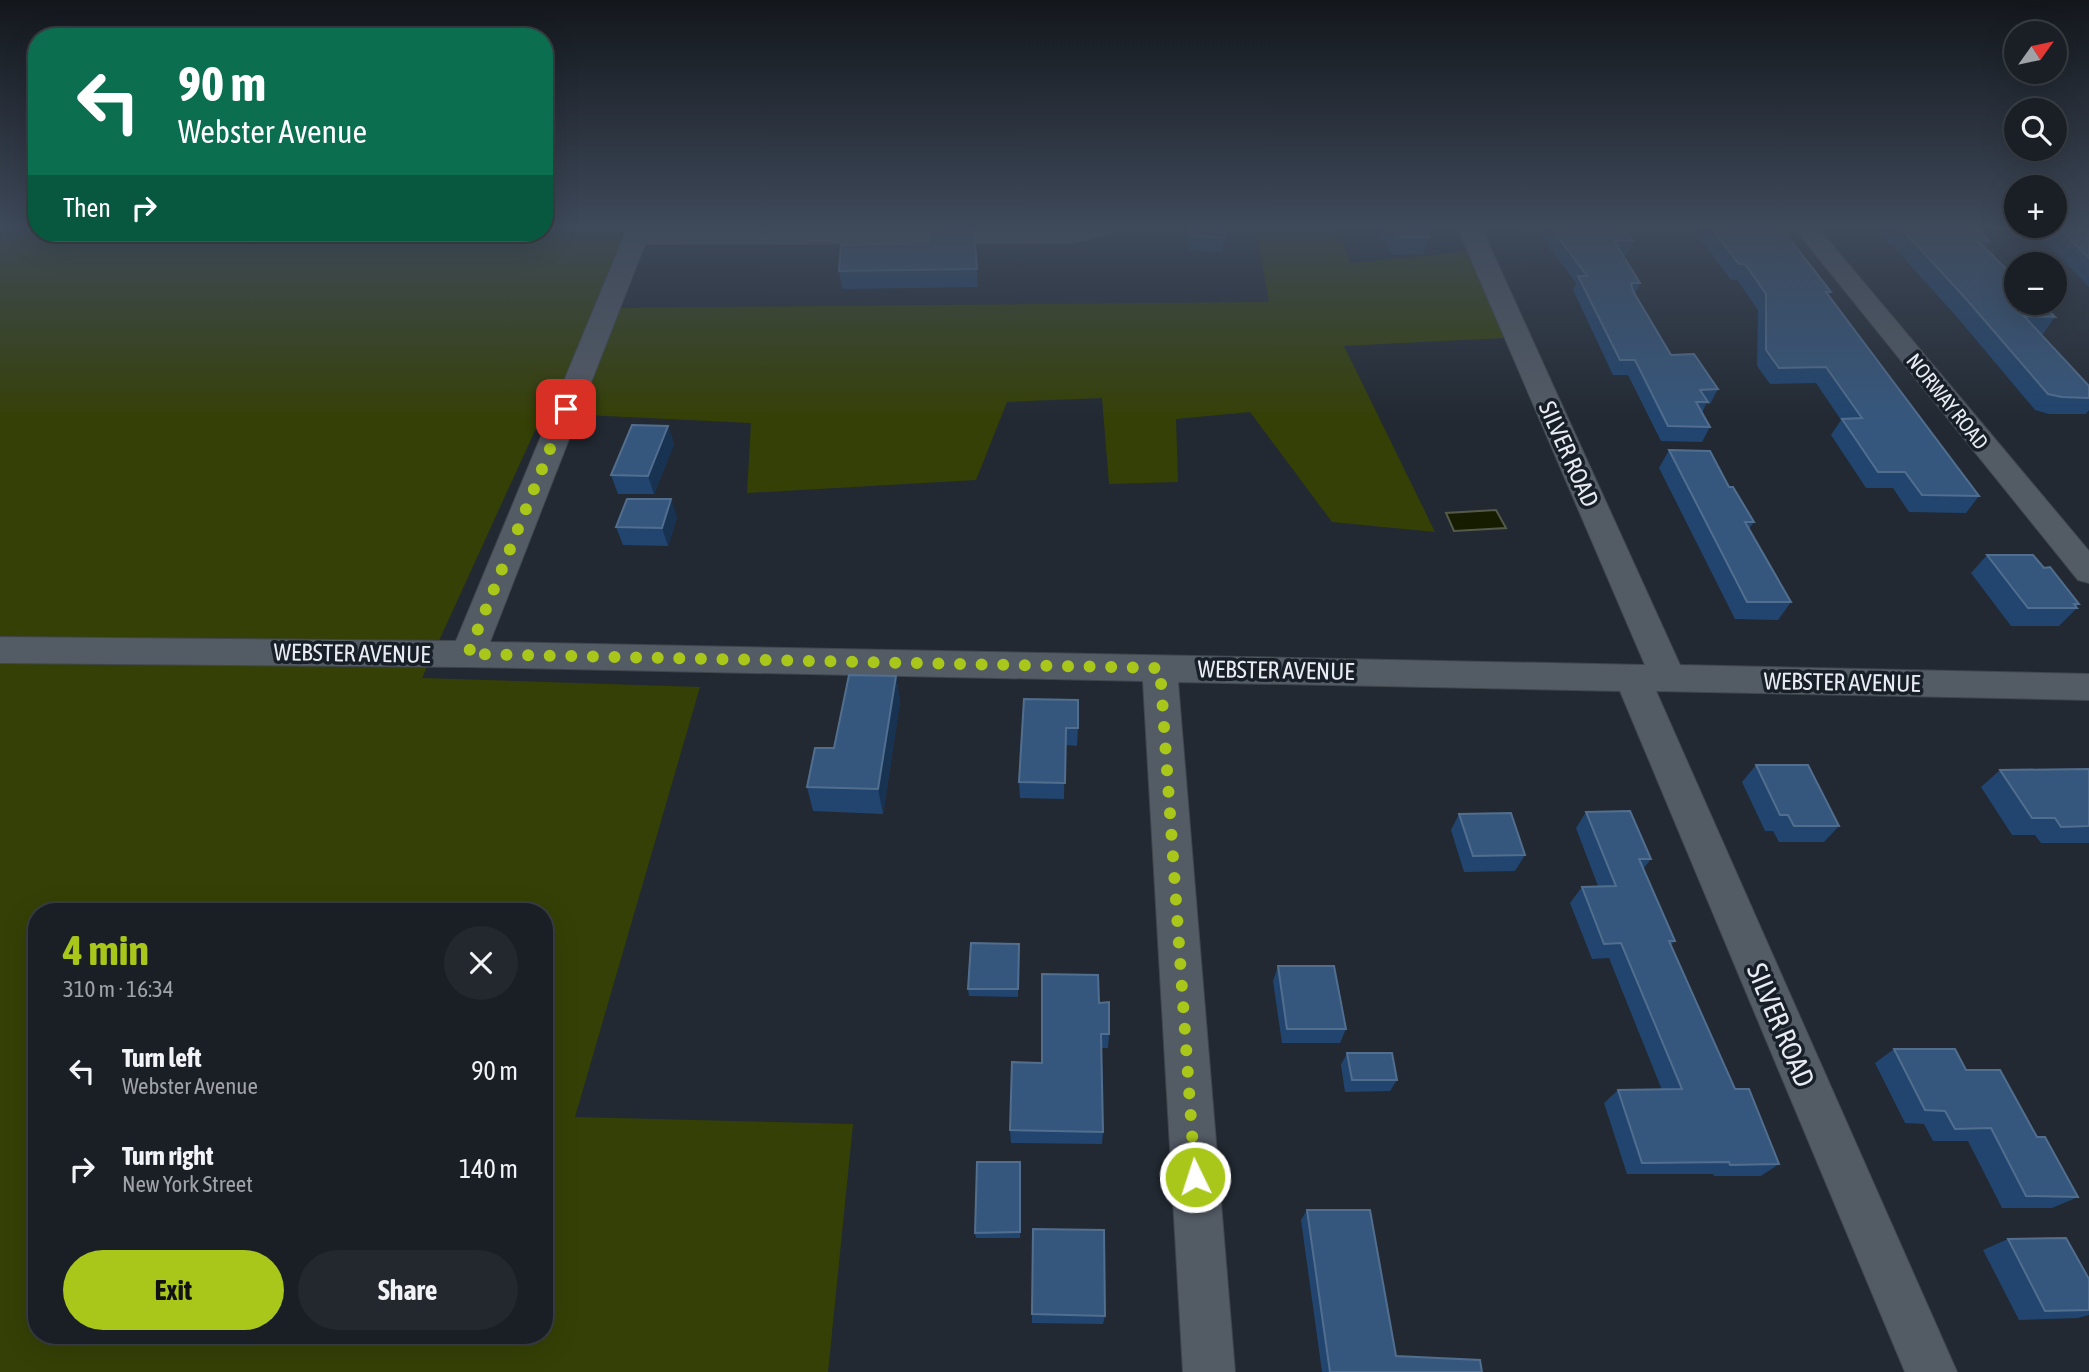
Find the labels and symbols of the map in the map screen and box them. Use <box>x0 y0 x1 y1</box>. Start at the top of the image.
north arrow <box>2004 21 2067 84</box>
street label: NORWAY ROAD <box>1902 348 1994 454</box>
pin <box>536 379 596 439</box>
street label: SILVER ROAD <box>1534 397 1604 511</box>
street label: WEBSTER AVENUE <box>273 638 431 668</box>
street label: WEBSTER AVENUE <box>1197 655 1355 685</box>
street label: WEBSTER AVENUE <box>1763 667 1921 697</box>
street label: SILVER ROAD <box>1741 958 1821 1092</box>
position arrow <box>1158 1140 1232 1214</box>

